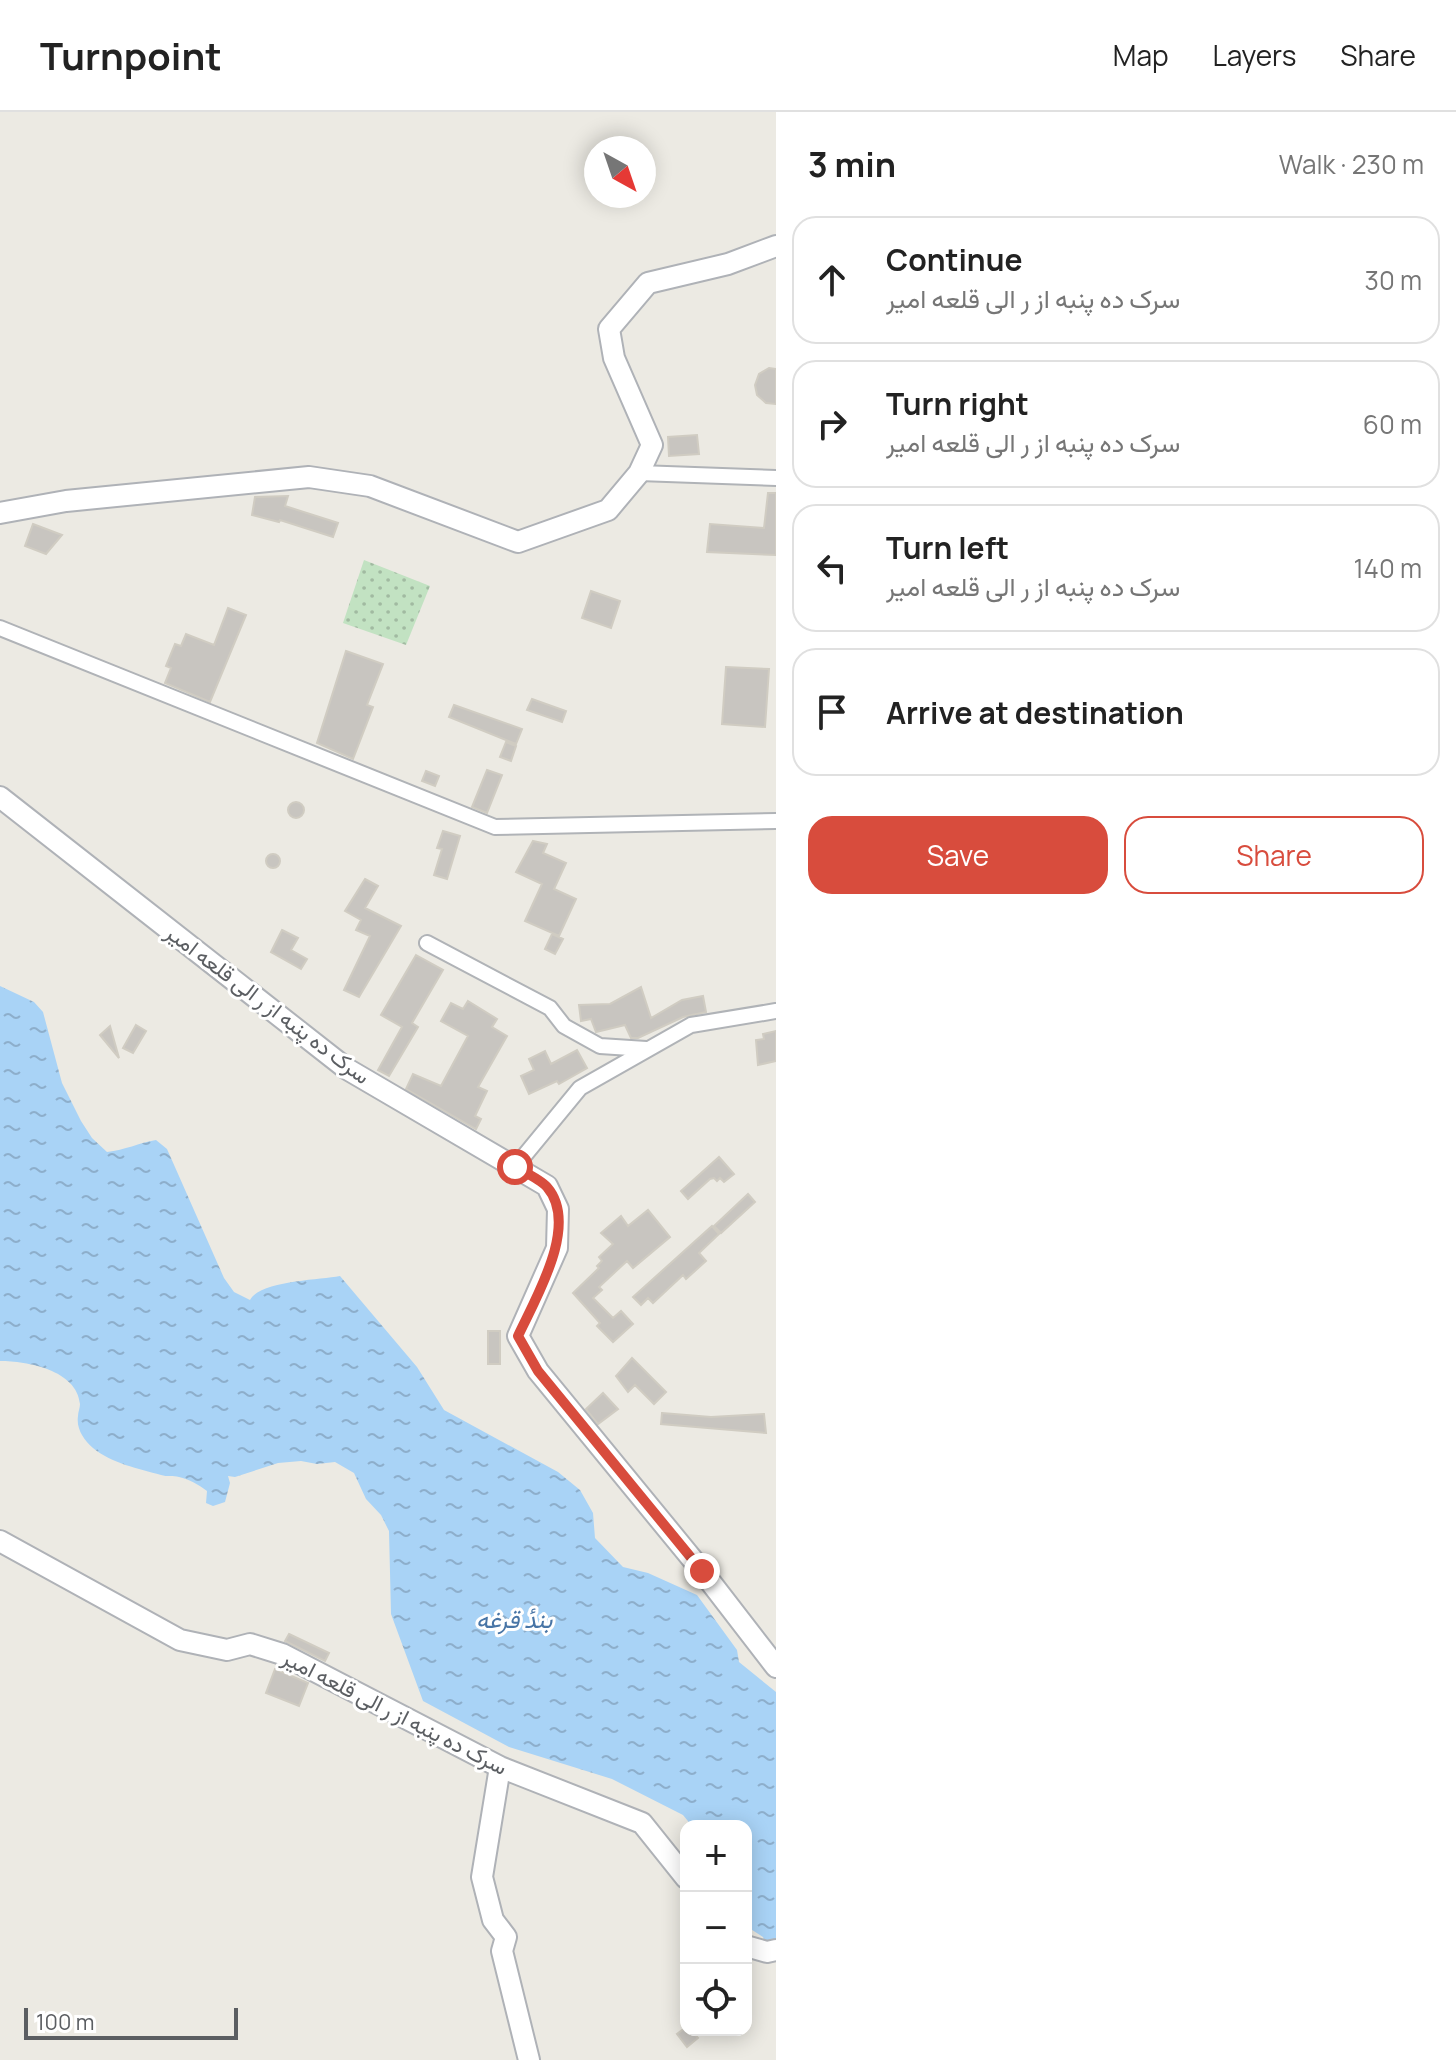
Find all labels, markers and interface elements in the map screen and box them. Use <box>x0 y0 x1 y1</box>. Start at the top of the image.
text: Turnpoint <box>40 29 222 81</box>
text: Map <box>1113 36 1169 74</box>
text: Layers <box>1213 36 1296 74</box>
text: Share <box>1340 36 1416 74</box>
north arrow <box>584 136 656 208</box>
text: 3 min <box>808 141 896 187</box>
text: Walk · 230 m <box>1279 146 1424 182</box>
text: Continue <box>886 239 1022 280</box>
icon: ahead <box>810 258 854 302</box>
text: 30 m <box>1365 262 1422 298</box>
text: سرک ده پنبه از ر الی قلعه امیر <box>886 280 1180 316</box>
text: Turn right <box>886 383 1029 424</box>
icon: right <box>810 402 854 446</box>
text: 60 m <box>1363 406 1422 442</box>
text: سرک ده پنبه از ر الی قلعه امیر <box>886 424 1180 460</box>
text: Turn left <box>886 527 1009 568</box>
icon: left <box>810 546 854 590</box>
text: 140 m <box>1353 550 1422 586</box>
text: سرک ده پنبه از ر الی قلعه امیر <box>886 568 1180 604</box>
icon: arrive <box>810 690 854 734</box>
text: Arrive at destination <box>886 692 1184 733</box>
button: Save <box>808 816 1108 894</box>
button: Share <box>1124 816 1424 894</box>
street label: سرک ده پنبه از ر الی قلعه امیر <box>159 917 376 1091</box>
route start <box>497 1149 533 1185</box>
route end <box>684 1553 720 1589</box>
water label: بندٔ قرغه <box>476 1602 553 1635</box>
street label: سرک ده پنبه از ر الی قلعه امیر <box>276 1642 513 1782</box>
map controls <box>680 1820 752 2036</box>
button: + <box>680 1820 752 1892</box>
button: − <box>680 1892 752 1964</box>
button: locate <box>680 1964 752 2036</box>
scale bar <box>24 2004 238 2040</box>
text: 100 m <box>36 2007 94 2037</box>

